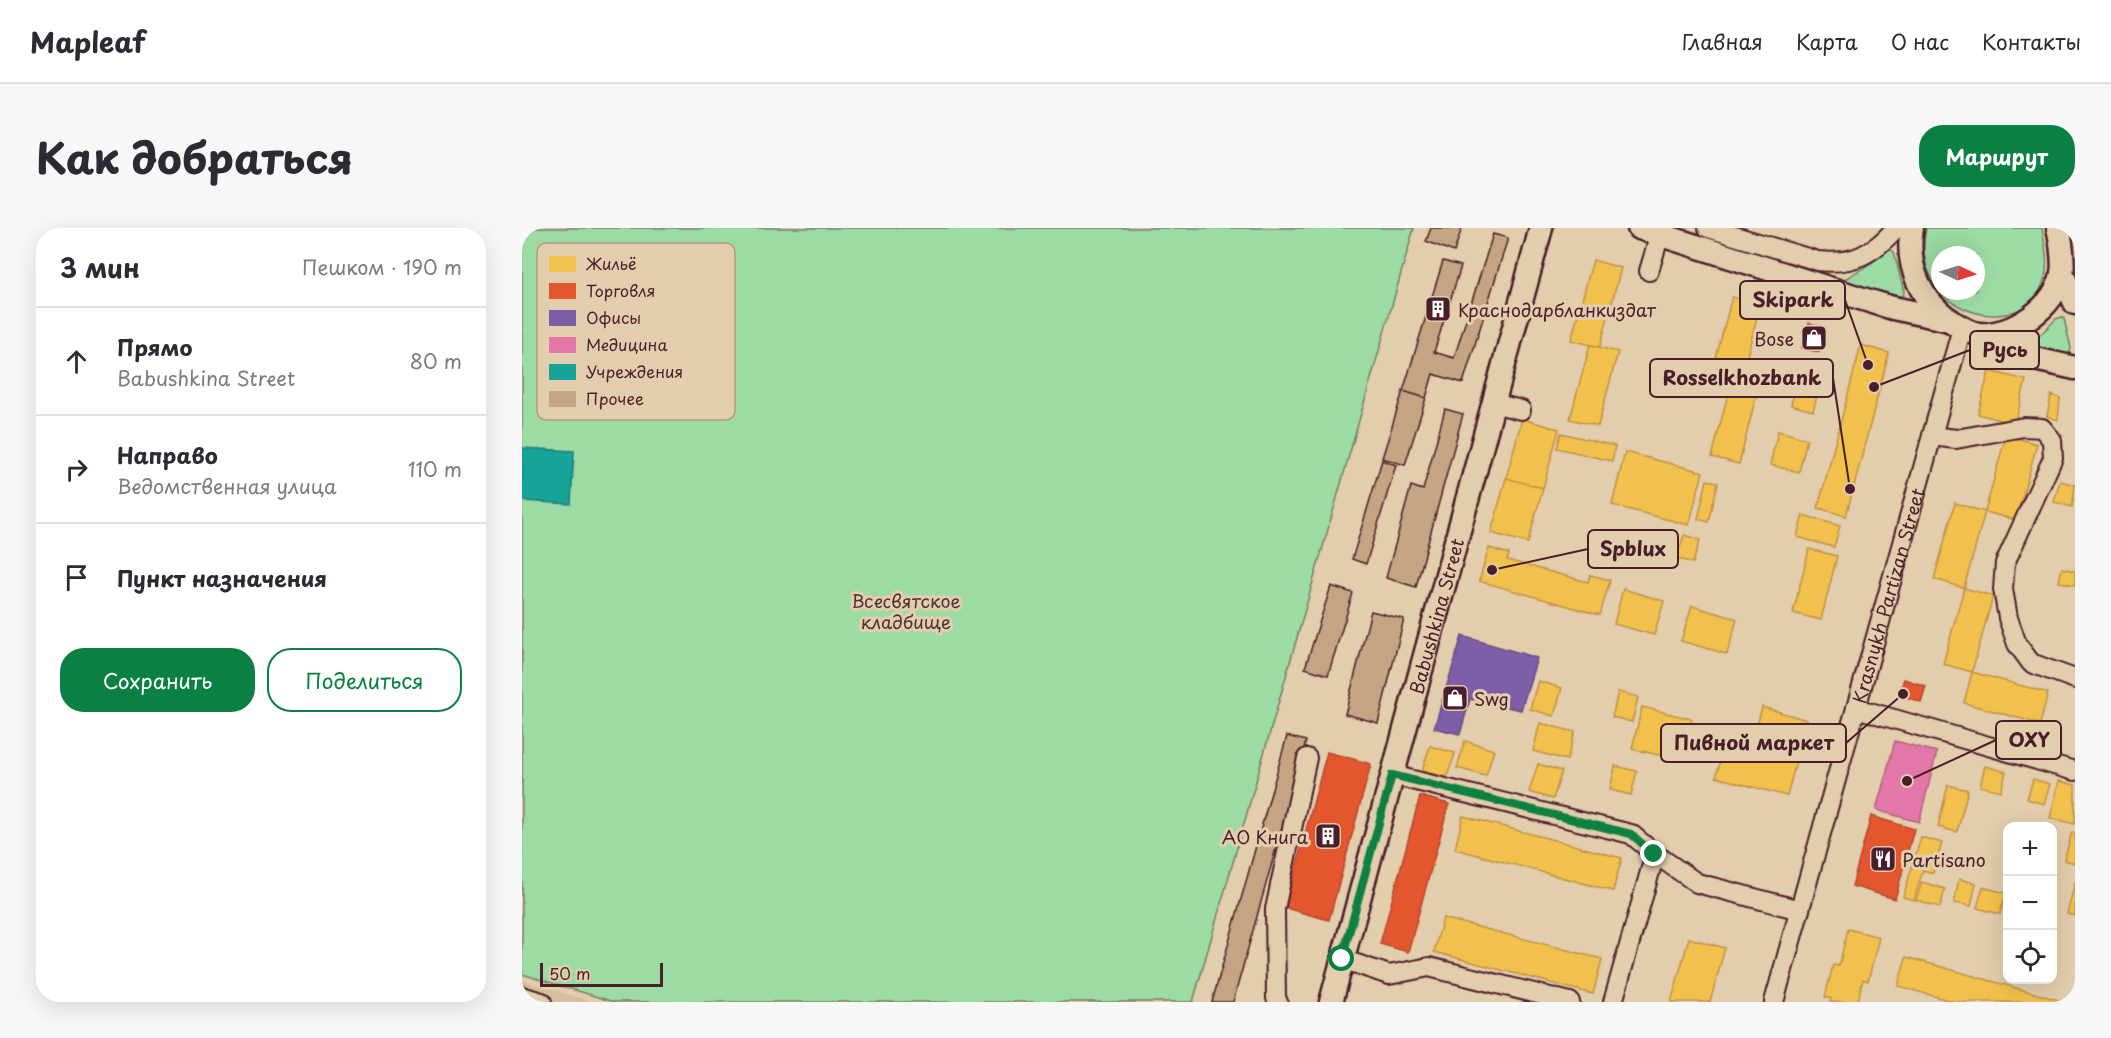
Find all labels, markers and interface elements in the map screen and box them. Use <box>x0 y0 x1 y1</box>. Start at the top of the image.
text: Mapleaf <box>30 20 146 63</box>
text: Главная <box>1682 25 1763 57</box>
text: Карта <box>1796 25 1858 57</box>
text: О нас <box>1891 25 1949 57</box>
text: Контакты <box>1982 25 2081 57</box>
text: Как добраться <box>36 125 353 188</box>
button: Маршрут <box>1919 125 2075 187</box>
legend <box>537 243 735 420</box>
north arrow <box>1931 246 1985 300</box>
text: 3 мин <box>60 248 140 287</box>
text: Жильё <box>585 251 636 275</box>
text: Пешком · 190 m <box>302 252 462 282</box>
text: Торговля <box>586 278 655 302</box>
callout: Skipark <box>1740 281 1845 319</box>
text: Skipark <box>1752 284 1834 314</box>
building icon: Краснодарбланкиздат <box>1423 294 1453 324</box>
place label: Краснодарбланкиздат <box>1458 296 1657 323</box>
text: Офисы <box>586 305 641 329</box>
shop icon: Bose <box>1799 323 1829 353</box>
place label: Bose <box>1754 325 1794 352</box>
text: Прямо <box>117 330 192 363</box>
callout: Русь <box>1970 331 2039 369</box>
text: Медицина <box>586 332 668 356</box>
text: Русь <box>1982 334 2028 364</box>
icon: ahead <box>60 345 93 378</box>
text: 80 m <box>410 346 462 376</box>
text: Учреждения <box>586 359 683 383</box>
callout: Rosselkhozbank <box>1650 359 1833 397</box>
text: Rosselkhozbank <box>1663 362 1822 392</box>
text: Babushkina Street <box>117 363 295 393</box>
text: Прочее <box>586 386 644 410</box>
text: Направо <box>117 438 218 471</box>
icon: right <box>60 453 93 486</box>
text: 110 m <box>408 454 462 484</box>
text: Ведомственная улица <box>117 471 337 501</box>
street label: Krasnykh Partizan Street <box>1844 485 1930 706</box>
callout: Spblux <box>1588 530 1678 568</box>
text: Spblux <box>1600 533 1666 563</box>
street label: Babushkina Street <box>1402 535 1470 697</box>
icon: arrive <box>60 561 93 594</box>
text: Пункт назначения <box>117 561 327 594</box>
park label: Всесвятское кладбище <box>851 587 961 635</box>
button: Сохранить <box>60 648 255 712</box>
button: Поделиться <box>267 648 462 712</box>
shop icon: Swg <box>1440 683 1470 713</box>
place label: Swg <box>1474 685 1509 712</box>
callout: OXY <box>1996 721 2061 759</box>
callout: Пивной маркет <box>1661 724 1846 762</box>
text: OXY <box>2008 724 2050 754</box>
text: Пивной маркет <box>1674 727 1835 757</box>
building icon: АО Книга <box>1313 821 1343 851</box>
map controls <box>2003 822 2057 984</box>
button: + <box>2003 822 2057 876</box>
place label: АО Книга <box>1222 823 1309 850</box>
route end <box>1640 840 1666 866</box>
restaurant icon: Partisano <box>1868 844 1898 874</box>
place label: Partisano <box>1902 846 1986 873</box>
button: − <box>2003 876 2057 930</box>
button: locate <box>2003 930 2057 984</box>
route start <box>1328 945 1354 971</box>
scale bar <box>540 960 663 988</box>
text: 50 m <box>549 961 590 985</box>

